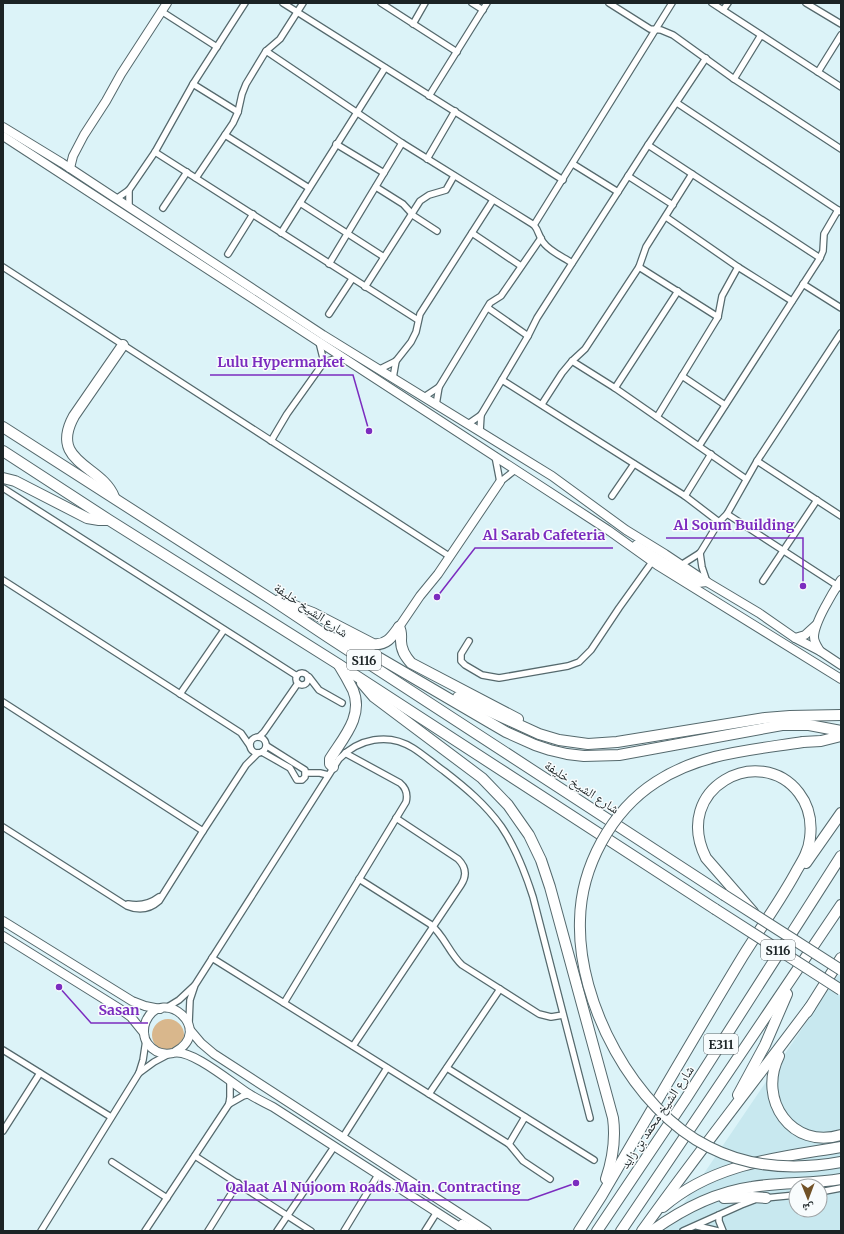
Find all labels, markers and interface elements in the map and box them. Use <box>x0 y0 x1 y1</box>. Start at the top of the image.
callout: Lulu Hypermarket <box>210 349 353 375</box>
text: Lulu Hypermarket <box>217 353 345 371</box>
callout: Al Soum Building <box>666 512 803 538</box>
text: Al Soum Building <box>673 516 795 534</box>
callout: Al Sarab Cafeteria <box>475 522 613 548</box>
text: Al Sarab Cafeteria <box>482 526 605 544</box>
street label: شارع الشيخ خليفة <box>270 579 351 642</box>
road number: S116 <box>347 650 381 670</box>
street label: شارع الشيخ خليفة <box>541 757 623 818</box>
road number: S116 <box>761 940 795 960</box>
callout: Sasan <box>91 997 148 1023</box>
text: Sasan <box>98 1001 140 1019</box>
road number: E311 <box>704 1034 738 1054</box>
street label: شارع الشيخ محمد بن زايد <box>616 1062 699 1172</box>
callout: Qalaat Al Nujoom Roads Main. Contracting <box>217 1174 528 1200</box>
text: Qalaat Al Nujoom Roads Main. Contracting <box>225 1178 521 1196</box>
north arrow <box>788 1178 828 1218</box>
text: ش <box>802 1200 814 1215</box>

